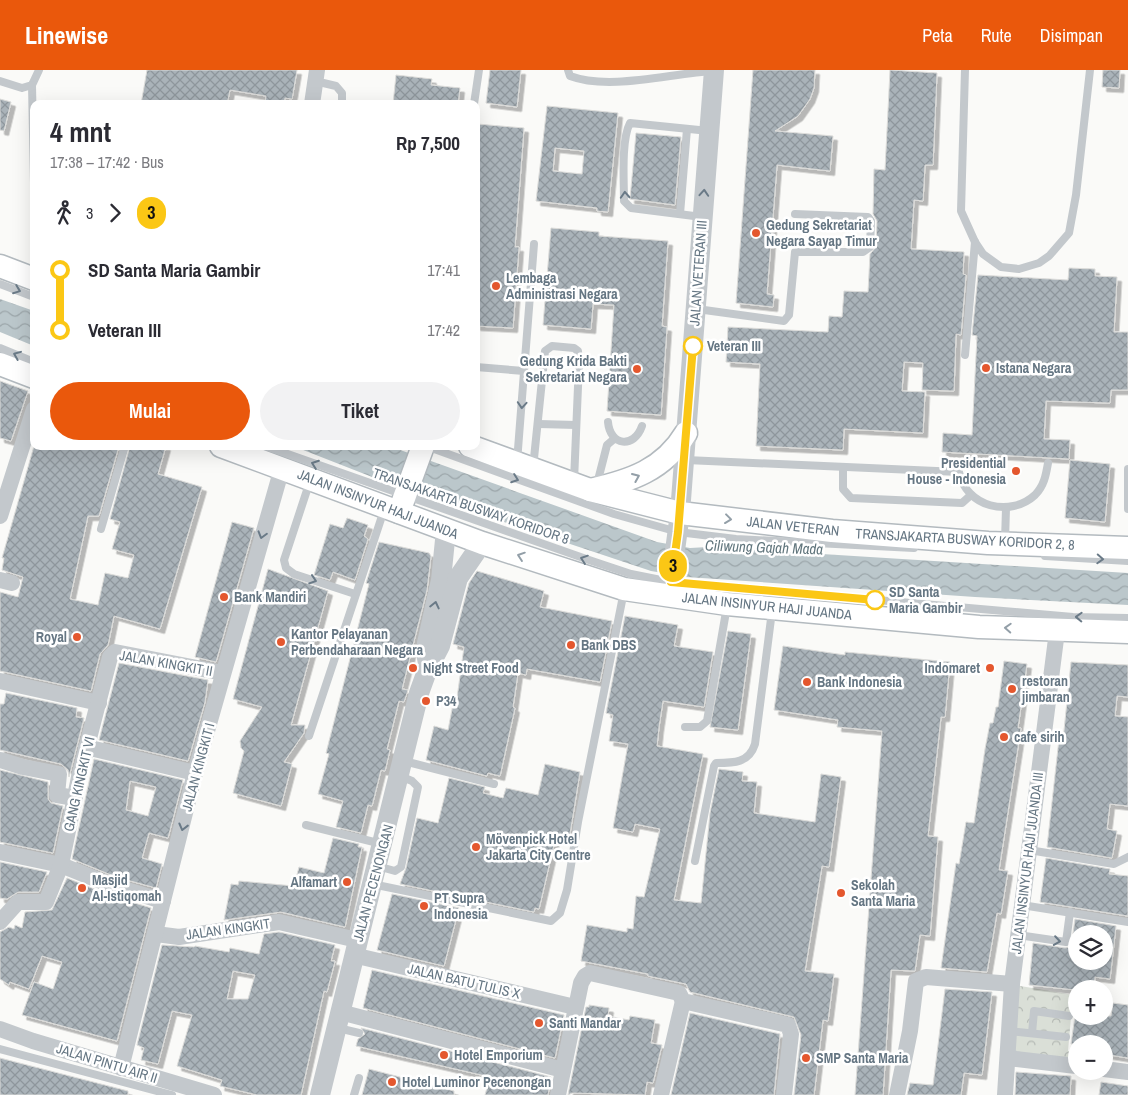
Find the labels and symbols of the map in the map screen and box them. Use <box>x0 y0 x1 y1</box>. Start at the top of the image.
one-way arrow <box>699 189 710 197</box>
one-way arrow <box>619 190 630 198</box>
place label: Gedung Sekretariat Negara Sayap Timur <box>766 216 877 250</box>
street label: JALAN VETERAN III <box>685 220 711 326</box>
marker: Gedung Sekretariat Negara Sayap Timur <box>750 227 762 239</box>
place label: Lembaga Administrasi Negara <box>506 269 618 303</box>
marker: Lembaga Administrasi Negara <box>490 280 502 292</box>
one-way arrow <box>12 284 21 294</box>
marker: Veteran III <box>683 336 703 356</box>
place label: Veteran III <box>707 337 761 355</box>
one-way arrow <box>13 351 22 361</box>
place label: Gedung Krida Bakti Sekretariat Negara <box>520 352 628 386</box>
place label: Istana Negara <box>996 359 1072 377</box>
marker: Istana Negara <box>980 362 992 374</box>
marker: Gedung Krida Bakti Sekretariat Negara <box>631 363 643 375</box>
one-way arrow <box>516 401 527 409</box>
place label: Presidential House - Indonesia <box>907 454 1007 488</box>
one-way arrow <box>311 460 320 470</box>
street label: TRANSJAKARTA BUSWAY KORIDOR 8 <box>370 464 572 548</box>
street label: JALAN INSINYUR HAJI JUANDA <box>295 465 461 543</box>
marker: Presidential House - Indonesia <box>1010 465 1022 477</box>
one-way arrow <box>631 472 640 483</box>
one-way arrow <box>510 473 519 483</box>
street label: JALAN VETERAN <box>746 512 840 540</box>
one-way arrow <box>724 514 732 524</box>
street label: TRANSJAKARTA BUSWAY KORIDOR 2, 8 <box>855 524 1075 554</box>
one-way arrow <box>257 531 268 540</box>
water label: Ciliwung Gajah Mada <box>705 534 824 560</box>
line badge: 3 <box>657 550 689 582</box>
one-way arrow <box>517 552 526 562</box>
one-way arrow <box>581 554 589 564</box>
one-way arrow <box>1096 554 1104 565</box>
one-way arrow <box>308 574 316 584</box>
place label: SD Santa Maria Gambir <box>889 583 963 617</box>
place label: Bank Mandiri <box>234 588 306 606</box>
street label: JALAN INSINYUR HAJI JUANDA <box>681 588 853 624</box>
marker: SD Santa Maria Gambir <box>865 590 885 610</box>
marker: Bank Mandiri <box>218 591 230 603</box>
one-way arrow <box>429 601 440 610</box>
one-way arrow <box>1075 612 1083 622</box>
one-way arrow <box>1004 623 1012 634</box>
place label: Kantor Pelayanan Perbendaharaan Negara <box>291 625 424 659</box>
place label: Royal <box>36 628 67 646</box>
marker: Royal <box>71 631 83 643</box>
marker: Kantor Pelayanan Perbendaharaan Negara <box>275 636 287 648</box>
place label: Bank DBS <box>581 636 637 654</box>
marker: Bank DBS <box>565 639 577 651</box>
street label: JALAN KINGKIT II <box>118 646 214 680</box>
place label: Night Street Food <box>423 659 519 677</box>
place label: Indomaret <box>925 659 980 677</box>
marker: Night Street Food <box>407 662 419 674</box>
marker: Indomaret <box>984 662 996 674</box>
place label: restoran jimbaran <box>1021 672 1070 706</box>
place label: Bank Indonesia <box>817 673 902 691</box>
marker: Bank Indonesia <box>801 676 813 688</box>
marker: restoran jimbaran <box>1006 683 1018 695</box>
place label: P34 <box>436 692 457 710</box>
marker: P34 <box>420 695 432 707</box>
street label: JALAN KINGKIT I <box>178 721 218 813</box>
place label: cafe sirih <box>1014 728 1064 746</box>
marker: cafe sirih <box>998 731 1010 743</box>
street label: GANG KINGKIT VI <box>59 735 99 833</box>
street label: JALAN INSINYUR HAJI JUANDA III <box>1007 771 1047 955</box>
street label: JALAN PECENONGAN <box>349 822 397 944</box>
one-way arrow <box>178 823 189 832</box>
place label: Mövenpick Hotel Jakarta City Centre <box>486 830 591 864</box>
marker: Mövenpick Hotel Jakarta City Centre <box>470 841 482 853</box>
place label: Masjid Al-Istiqomah <box>92 871 162 905</box>
place label: Alfamart <box>290 873 337 891</box>
marker: Alfamart <box>341 876 353 888</box>
place label: Sekolah Santa Maria <box>851 876 916 910</box>
marker: Masjid Al-Istiqomah <box>76 882 88 894</box>
marker: Sekolah Santa Maria <box>835 887 847 899</box>
place label: PT Supra Indonesia <box>434 889 488 923</box>
marker: PT Supra Indonesia <box>418 900 430 912</box>
street label: JALAN KINGKIT <box>185 914 271 944</box>
one-way arrow <box>1053 935 1061 946</box>
street label: JALAN BATU TULIS X <box>406 959 522 1003</box>
place label: Santi Mandar <box>549 1014 622 1032</box>
marker: Santi Mandar <box>533 1017 545 1029</box>
street label: JALAN PINTU AIR II <box>54 1039 160 1087</box>
place label: Hotel Emporium <box>454 1046 543 1064</box>
marker: Hotel Emporium <box>438 1049 450 1061</box>
place label: SMP Santa Maria <box>816 1049 909 1067</box>
marker: SMP Santa Maria <box>800 1052 812 1064</box>
place label: Hotel Luminor Pecenongan <box>402 1073 551 1091</box>
marker: Hotel Luminor Pecenongan <box>386 1076 398 1088</box>

